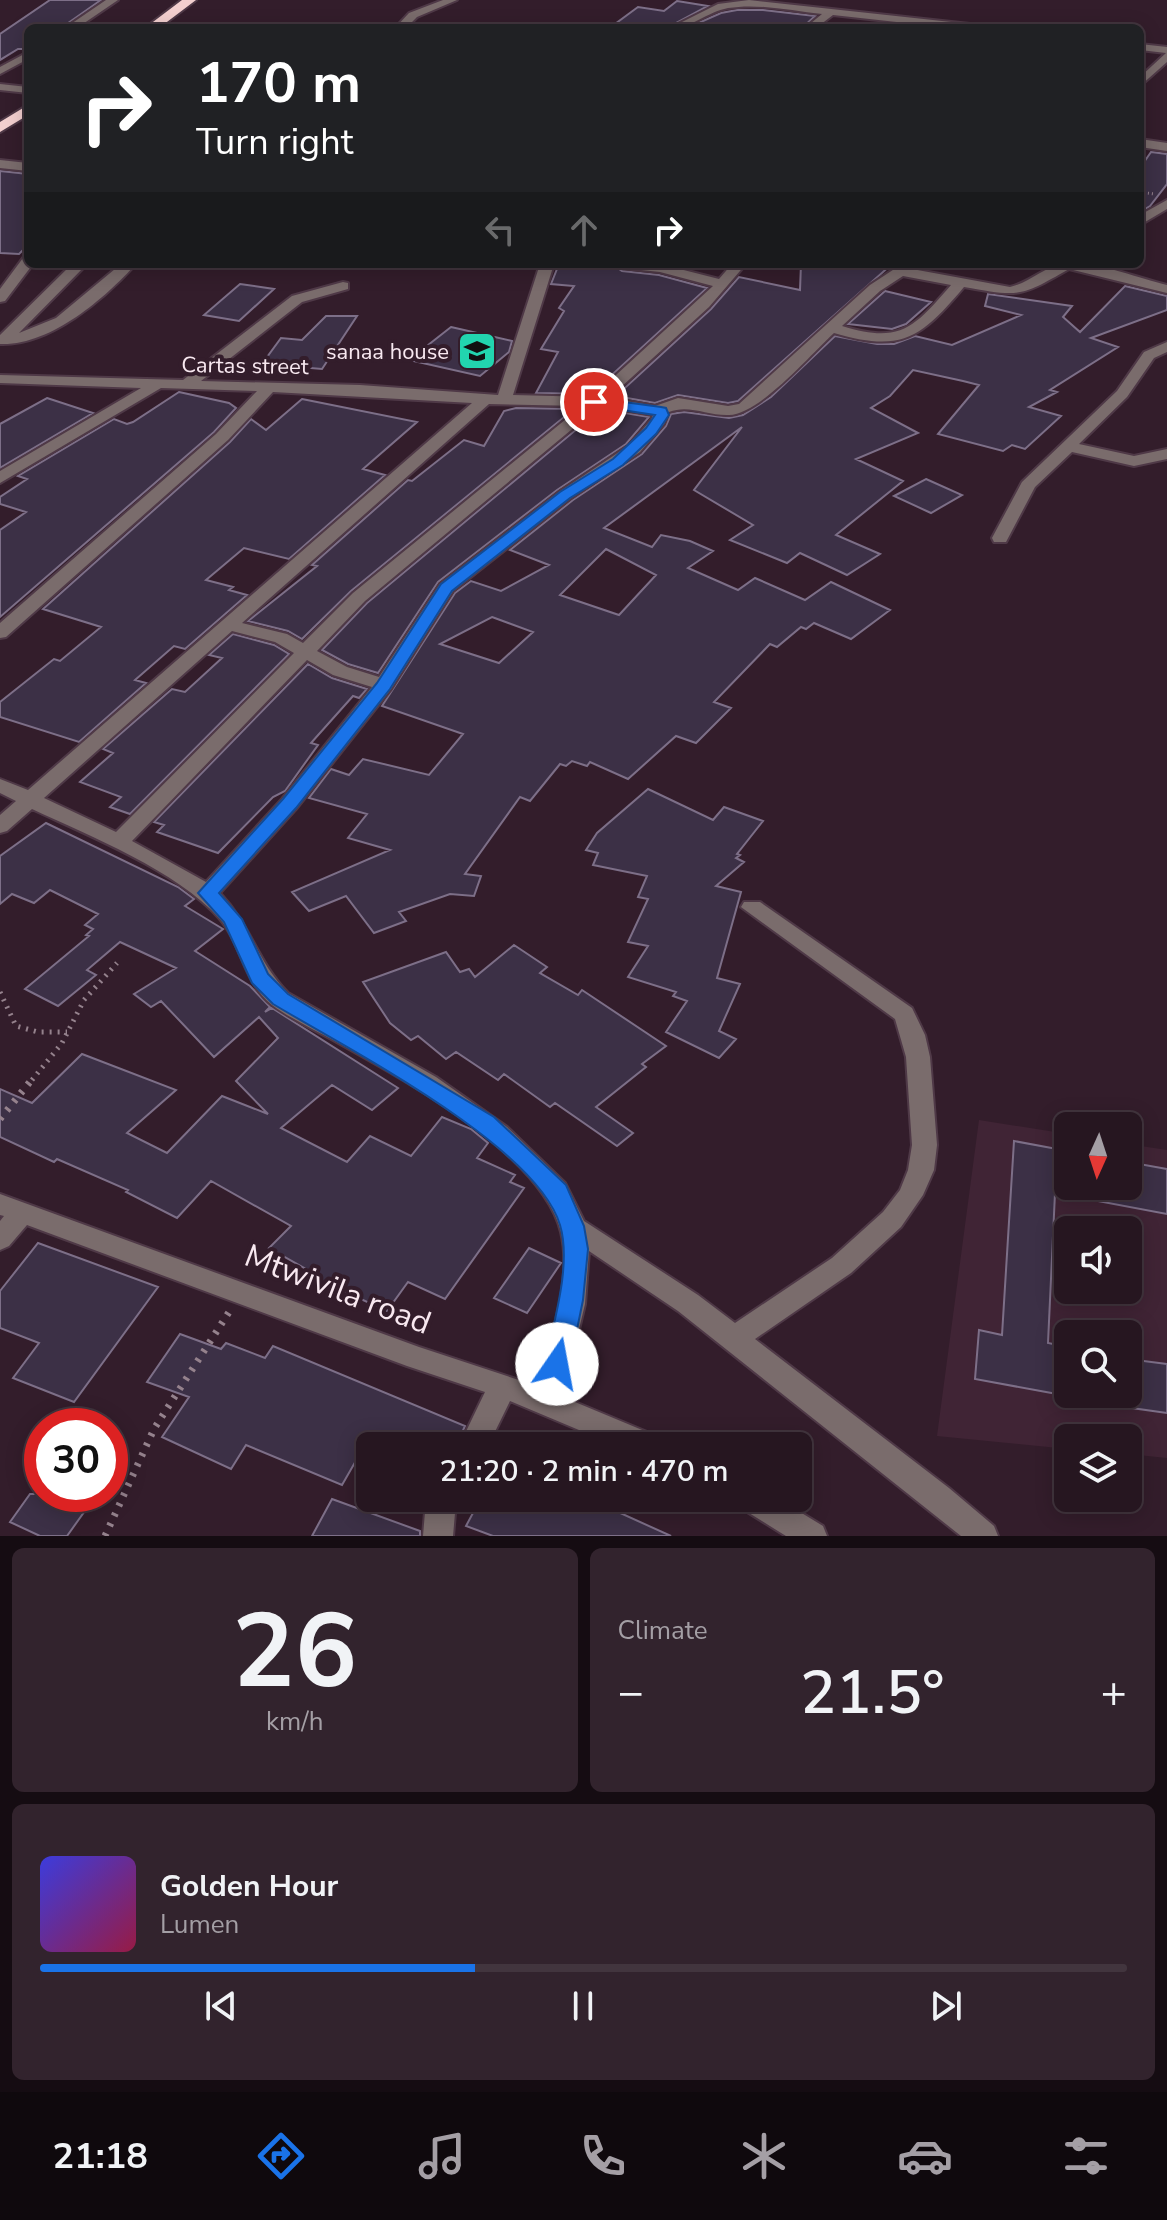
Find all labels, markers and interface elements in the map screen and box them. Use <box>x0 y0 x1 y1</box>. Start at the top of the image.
text: 170 m <box>196 45 361 122</box>
icon: right <box>64 56 168 160</box>
text: Turn right <box>196 118 353 167</box>
icon: left <box>478 208 522 252</box>
icon: ahead <box>562 208 606 252</box>
icon: right <box>646 208 690 252</box>
school or university icon: sanaa house <box>456 330 498 372</box>
place label: sanaa house <box>326 337 449 367</box>
street label: Cartas street <box>181 350 309 382</box>
pin <box>560 368 628 436</box>
icon: arrive <box>572 380 616 424</box>
north arrow <box>1054 1112 1142 1200</box>
map controls <box>1054 1112 1142 1512</box>
button: sound <box>1054 1216 1142 1304</box>
street label: Mtwivila road <box>238 1234 437 1345</box>
button: search <box>1054 1320 1142 1408</box>
position arrow <box>515 1322 599 1406</box>
speed limit sign: 30 <box>24 1408 128 1512</box>
button: layers <box>1054 1424 1142 1512</box>
text: 21:20 · 2 min · 470 m <box>439 1451 729 1492</box>
text: 26 <box>232 1581 357 1723</box>
text: Climate <box>618 1613 708 1648</box>
text: 21.5° <box>800 1652 945 1734</box>
text: − <box>618 1663 644 1723</box>
text: + <box>1101 1663 1127 1723</box>
text: km/h <box>266 1704 323 1739</box>
text: Golden Hour <box>160 1866 338 1907</box>
text: Lumen <box>160 1907 239 1942</box>
icon: previous <box>199 1984 243 2028</box>
icon: pause <box>561 1984 605 2028</box>
icon: next <box>924 1984 968 2028</box>
icon: directions <box>253 2128 309 2184</box>
icon: music <box>414 2128 470 2184</box>
icon: phone <box>575 2128 631 2184</box>
icon: climate <box>736 2128 792 2184</box>
icon: car <box>897 2128 953 2184</box>
icon: filters <box>1058 2128 1114 2184</box>
text: 21:18 <box>53 2132 148 2181</box>

